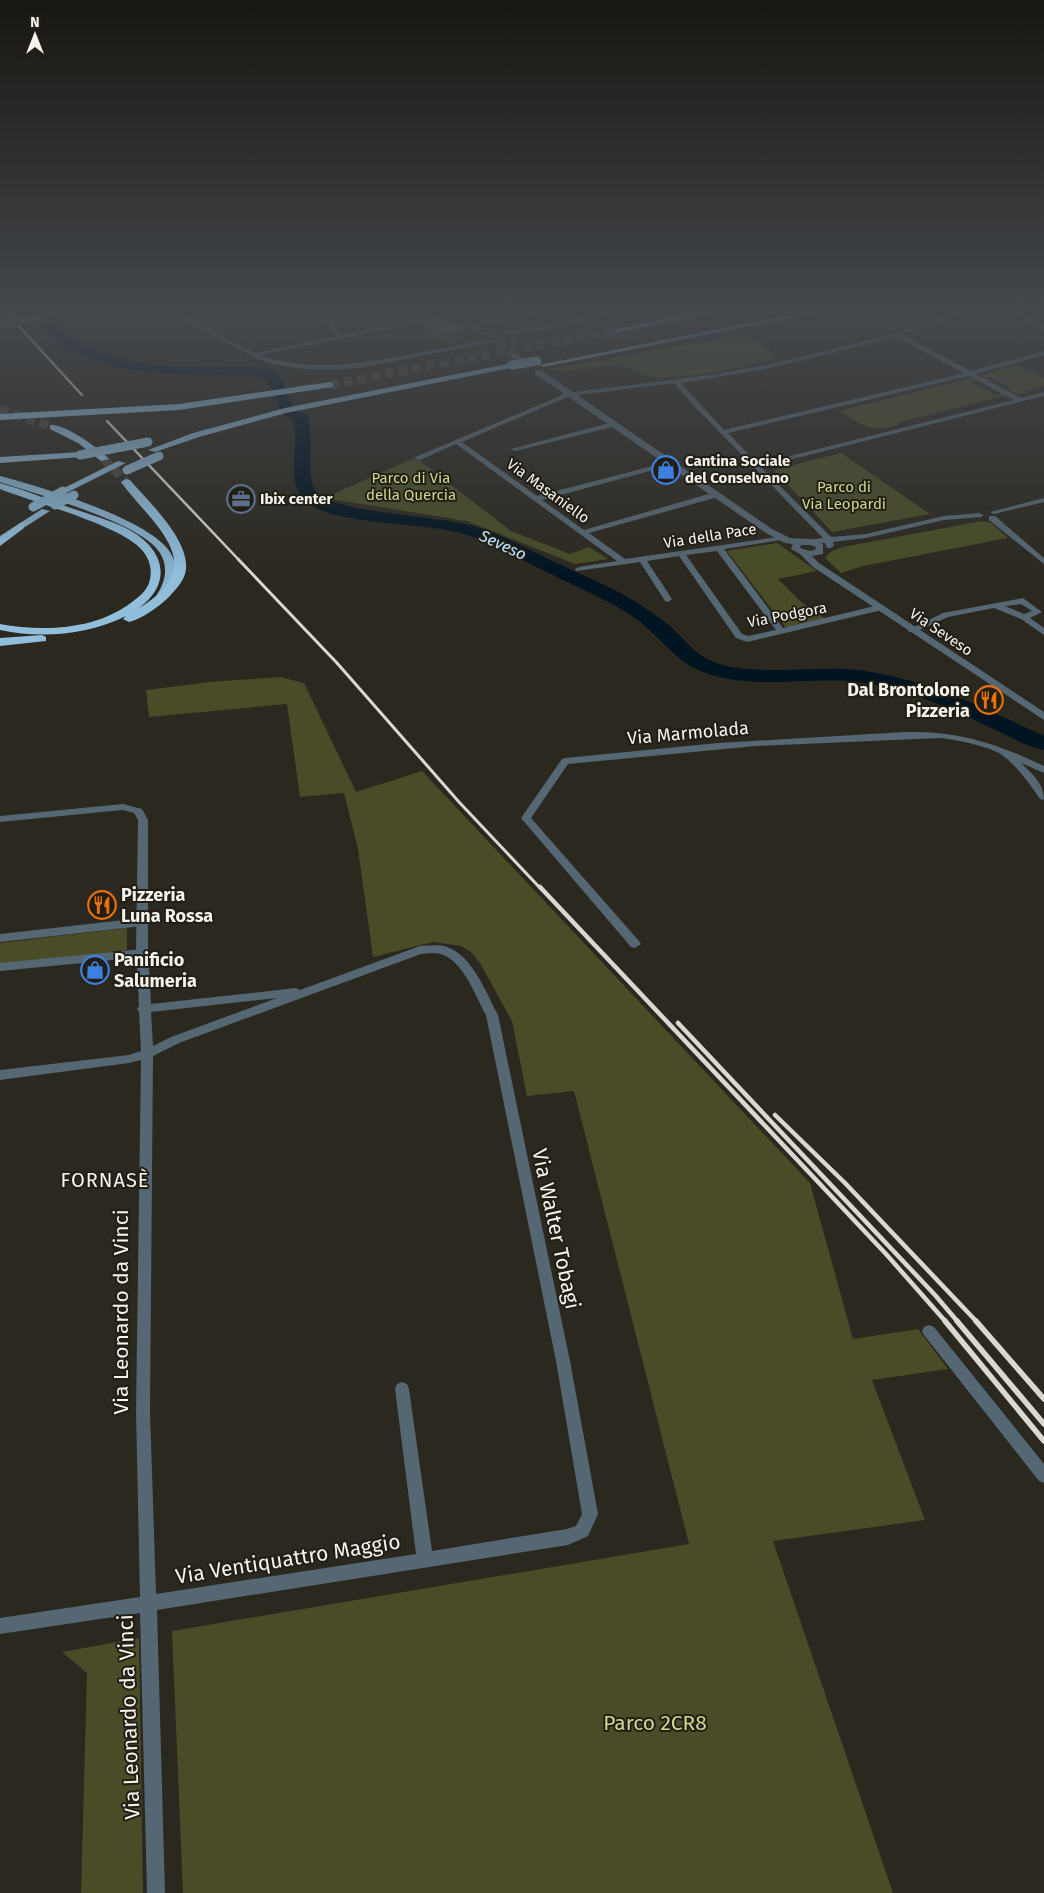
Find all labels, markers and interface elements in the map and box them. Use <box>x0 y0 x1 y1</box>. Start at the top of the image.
north arrow <box>10 10 60 60</box>
text: N <box>30 14 40 31</box>
place label: Cantina Sociale del Conselvano <box>685 452 790 487</box>
street label: Via Masaniello <box>503 455 593 527</box>
shop icon: Cantina Sociale del Conselvano <box>651 455 681 485</box>
park label: Parco di Via della Quercia <box>366 469 456 504</box>
park label: Parco di Via Leopardi <box>802 478 886 513</box>
office icon: Ibix center <box>226 484 256 514</box>
place label: Ibix center <box>260 490 333 508</box>
street label: Via della Pace <box>662 520 758 552</box>
water label: Seveso <box>476 526 529 564</box>
street label: Via Podgora <box>746 598 828 632</box>
street label: Via Seveso <box>906 604 976 660</box>
place label: Dal Brontolone Pizzeria <box>847 679 970 722</box>
restaurant icon: Dal Brontolone Pizzeria <box>974 685 1004 715</box>
street label: Via Marmolada <box>626 717 750 749</box>
place label: Pizzeria Luna Rossa <box>121 884 213 927</box>
restaurant icon: Pizzeria Luna Rossa <box>87 890 117 920</box>
place label: Panificio Salumeria <box>114 949 197 992</box>
shop icon: Panificio Salumeria <box>80 955 110 985</box>
street label: Via Walter Tobagi <box>526 1146 586 1312</box>
district label: FORNASÈ <box>60 1168 150 1192</box>
street label: Via Leonardo da Vinci <box>108 1209 134 1415</box>
street label: Via Ventiquattro Maggio <box>174 1528 402 1590</box>
street label: Via Leonardo da Vinci <box>112 1614 146 1820</box>
park label: Parco 2CR8 <box>603 1710 707 1736</box>

